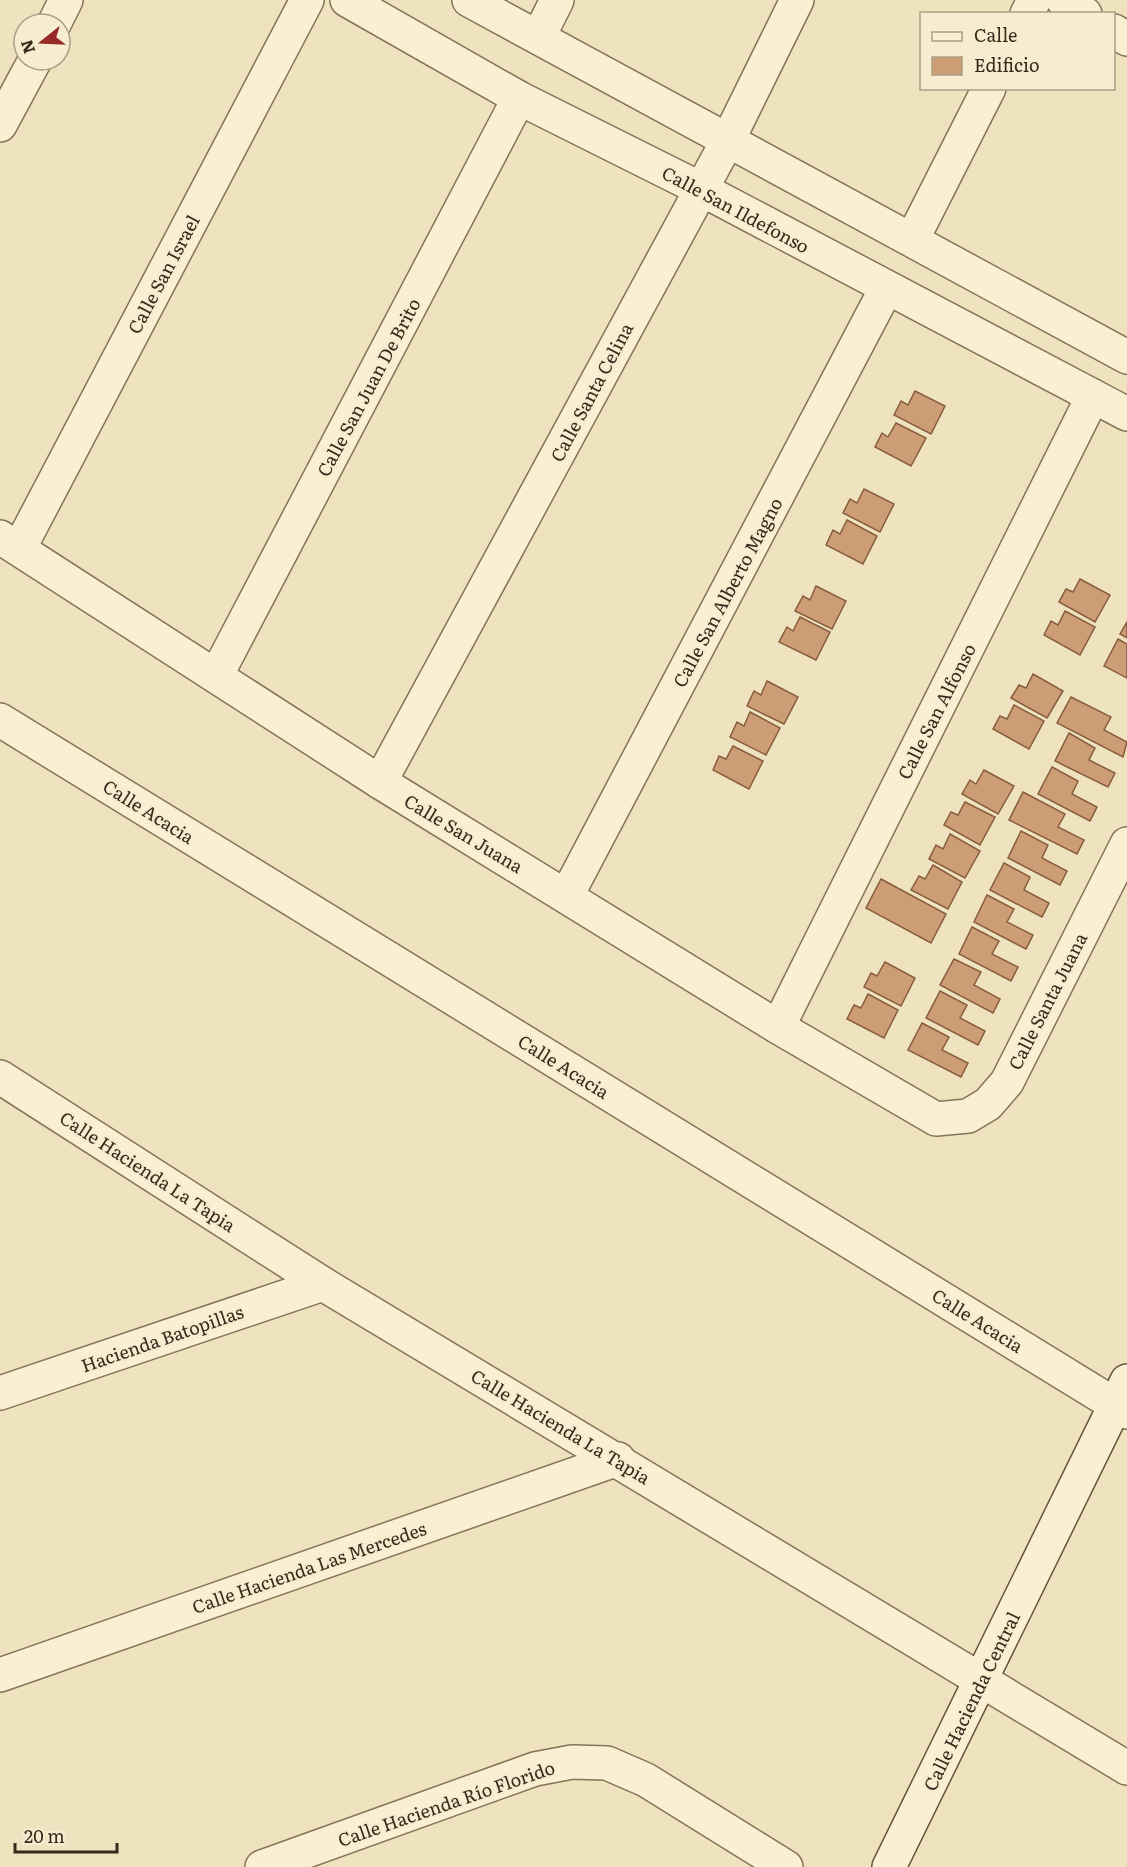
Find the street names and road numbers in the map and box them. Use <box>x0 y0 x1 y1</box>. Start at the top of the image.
street label: Calle San Ildefonso <box>657 159 815 259</box>
street label: Calle San Israel <box>120 210 206 338</box>
street label: Calle San Juan De Brito <box>309 293 427 481</box>
street label: Calle Santa Celina <box>543 317 639 466</box>
street label: Calle San Alberto Magno <box>665 492 789 692</box>
street label: Calle San Alfonso <box>890 638 982 784</box>
street label: Calle Acacia <box>98 772 200 850</box>
street label: Calle San Juana <box>399 787 529 879</box>
street label: Calle Santa Juana <box>1001 927 1093 1074</box>
street label: Calle Acacia <box>513 1027 615 1105</box>
street label: Calle Hacienda La Tapia <box>55 1104 242 1238</box>
street label: Calle Acacia <box>927 1281 1029 1359</box>
street label: Hacienda Batopillas <box>77 1298 247 1378</box>
street label: Calle Hacienda La Tapia <box>466 1362 656 1491</box>
street label: Calle Hacienda Las Mercedes <box>188 1514 430 1620</box>
street label: Calle Hacienda Central <box>916 1607 1026 1795</box>
street label: Calle Hacienda Río Florido <box>334 1753 558 1853</box>

